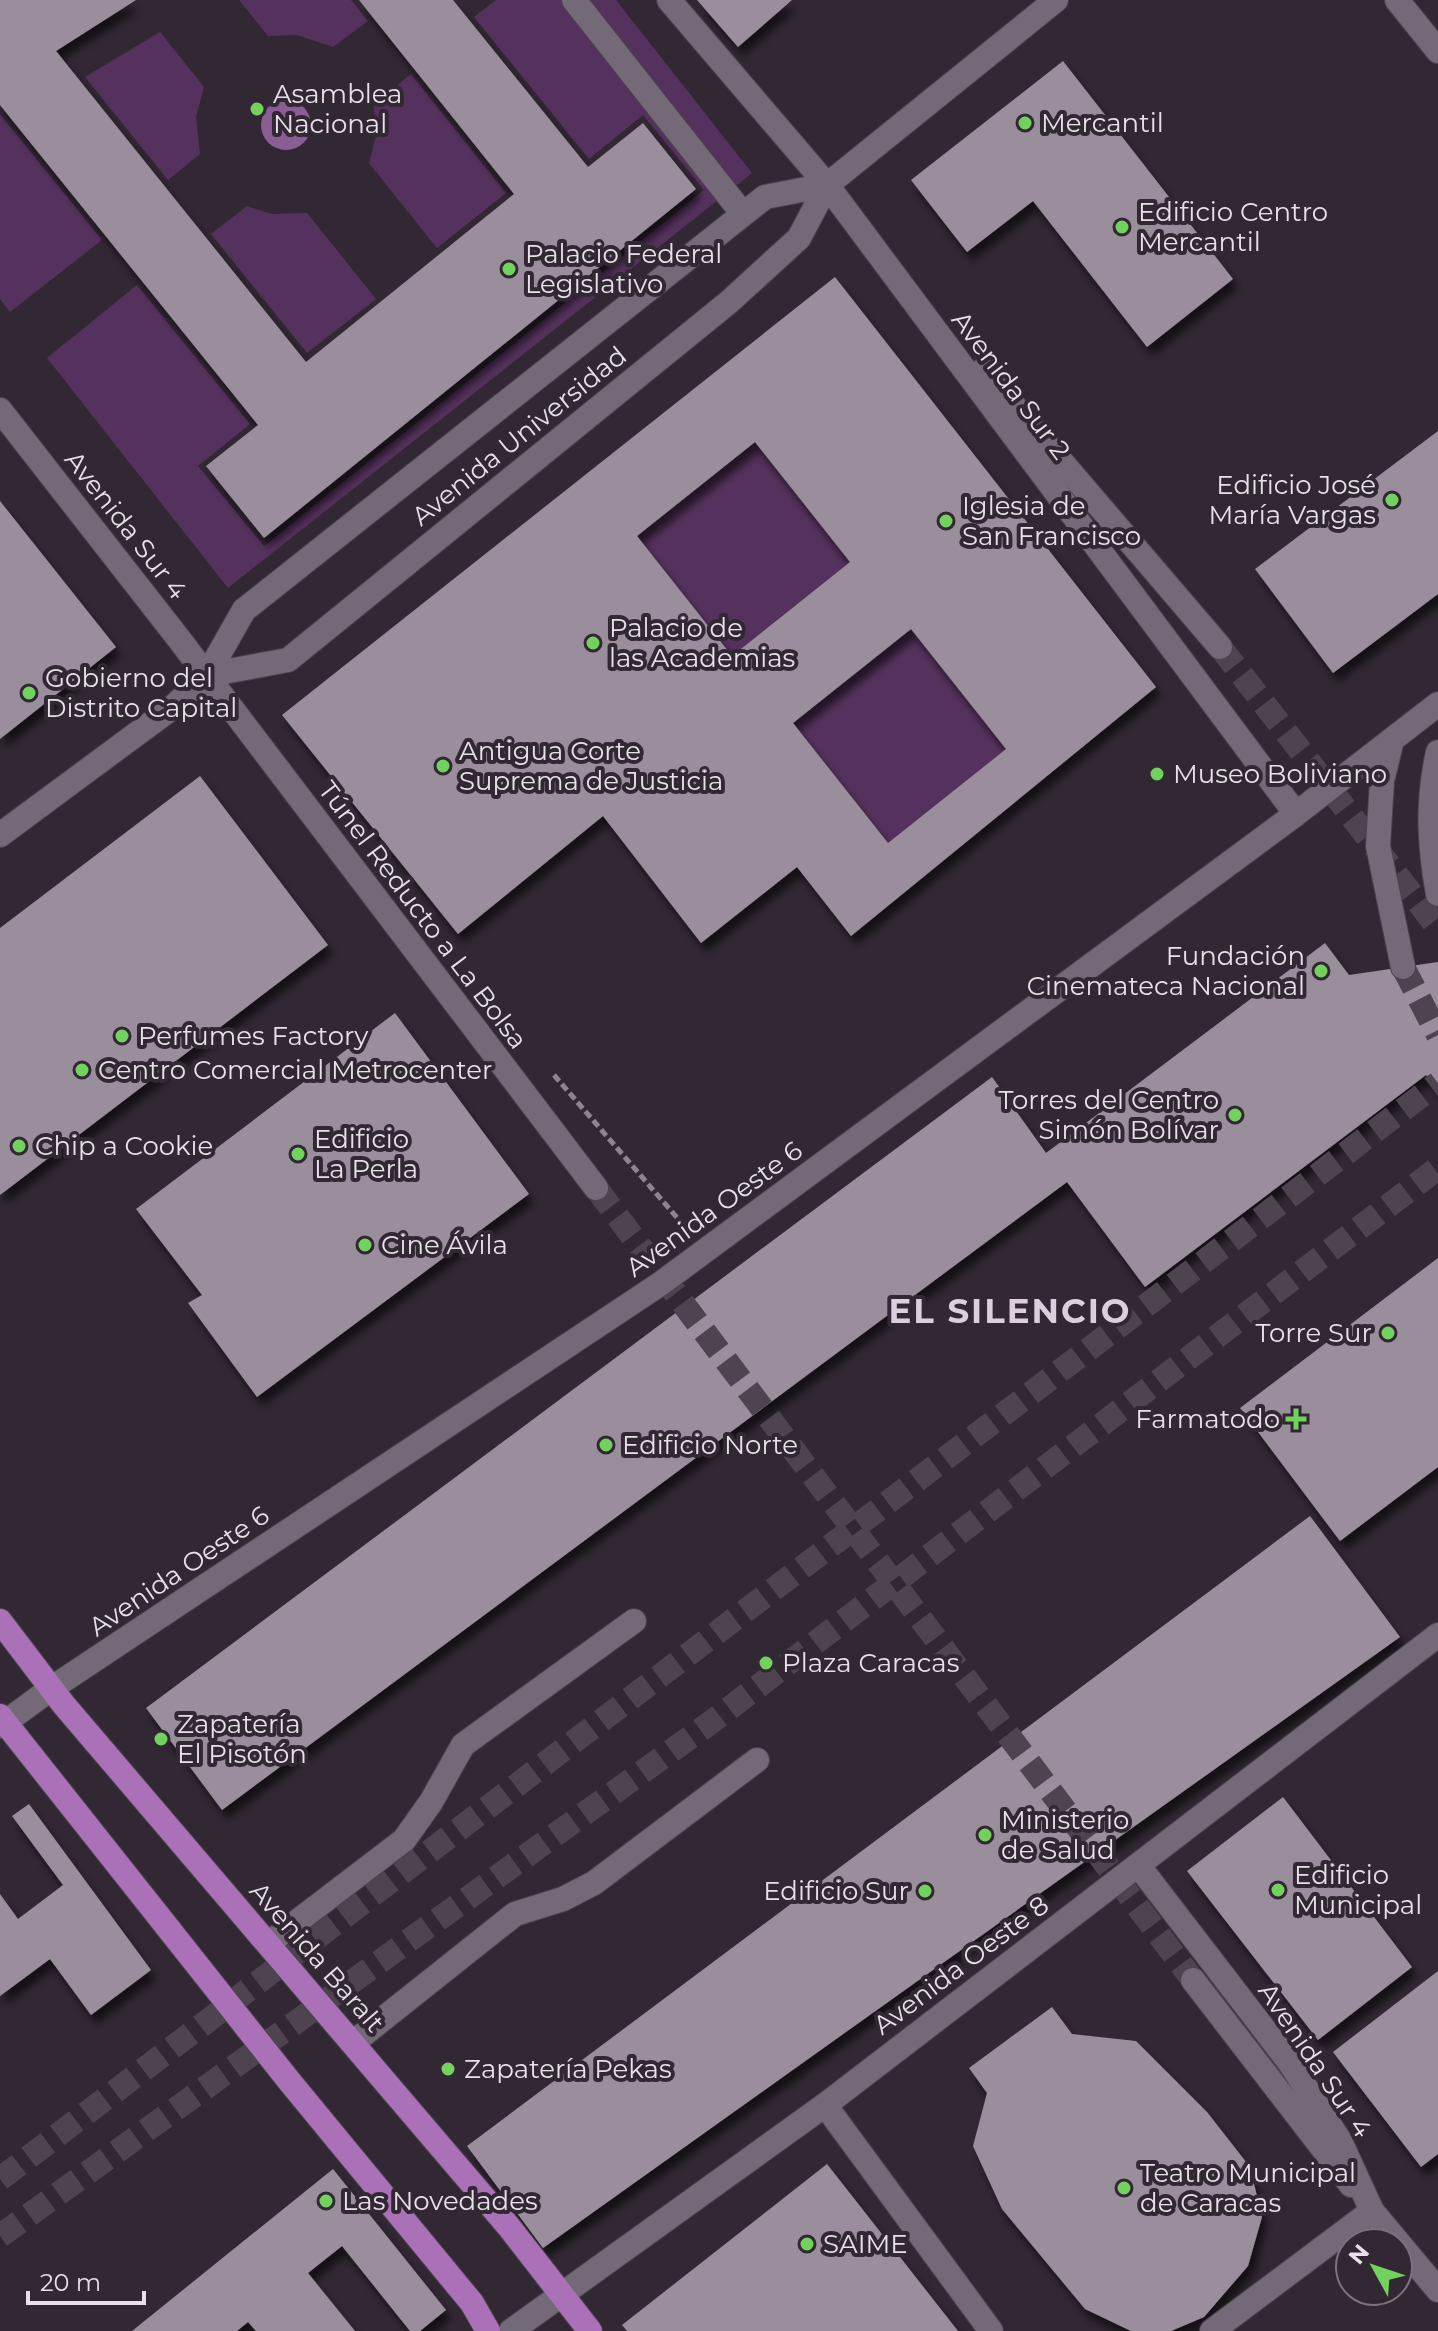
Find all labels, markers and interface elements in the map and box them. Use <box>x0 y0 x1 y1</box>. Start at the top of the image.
place label: Asamblea Nacional <box>273 78 402 140</box>
marker: Asamblea Nacional <box>248 100 266 118</box>
place label: Mercantil <box>1041 107 1164 139</box>
marker: Mercantil <box>1016 114 1034 132</box>
place label: Edificio Centro Mercantil <box>1138 196 1328 258</box>
marker: Edificio Centro Mercantil <box>1113 218 1131 236</box>
place label: Palacio Federal Legislativo <box>525 238 722 300</box>
marker: Palacio Federal Legislativo <box>500 260 518 278</box>
street label: Avenida Sur 2 <box>945 305 1077 465</box>
street label: Avenida Universidad <box>405 340 633 532</box>
street label: Avenida Sur 4 <box>58 444 194 606</box>
place label: Edificio José María Vargas <box>1208 469 1376 531</box>
place label: Iglesia de San Francisco <box>962 490 1141 552</box>
marker: Edificio José María Vargas <box>1383 491 1401 509</box>
marker: Iglesia de San Francisco <box>937 512 955 530</box>
place label: Palacio de las Academias <box>609 612 795 674</box>
marker: Palacio de las Academias <box>584 634 602 652</box>
place label: Gobierno del Distrito Capital <box>45 662 237 724</box>
marker: Gobierno del Distrito Capital <box>20 684 38 702</box>
place label: Antigua Corte Suprema de Justicia <box>459 735 723 797</box>
marker: Antigua Corte Suprema de Justicia <box>434 757 452 775</box>
place label: Museo Boliviano <box>1173 758 1387 790</box>
marker: Museo Boliviano <box>1148 765 1166 783</box>
street label: Túnel Reducto a La Bolsa <box>312 775 534 1055</box>
place label: Fundación Cinemateca Nacional <box>1027 940 1305 1002</box>
marker: Fundación Cinemateca Nacional <box>1312 962 1330 980</box>
place label: Perfumes Factory <box>138 1020 369 1052</box>
marker: Perfumes Factory <box>113 1027 131 1045</box>
place label: Centro Comercial Metrocenter <box>98 1054 492 1086</box>
marker: Centro Comercial Metrocenter <box>73 1061 91 1079</box>
place label: Torres del Centro Simón Bolívar <box>998 1084 1219 1146</box>
marker: Torres del Centro Simón Bolívar <box>1226 1106 1244 1124</box>
place label: Edificio La Perla <box>314 1123 418 1185</box>
place label: Chip a Cookie <box>35 1130 213 1162</box>
street label: Avenida Oeste 6 <box>620 1134 809 1284</box>
marker: Chip a Cookie <box>10 1137 28 1155</box>
marker: Edificio La Perla <box>289 1145 307 1163</box>
place label: Cine Ávila <box>381 1229 508 1261</box>
marker: Cine Ávila <box>356 1236 374 1254</box>
district label: EL SILENCIO <box>888 1290 1132 1332</box>
place label: Torre Sur <box>1255 1317 1372 1349</box>
marker: Torre Sur <box>1379 1324 1397 1342</box>
place label: Farmatodo <box>1135 1403 1280 1435</box>
marker: Farmatodo <box>1287 1410 1305 1428</box>
place label: Edificio Norte <box>622 1429 798 1461</box>
marker: Edificio Norte <box>597 1436 615 1454</box>
street label: Avenida Oeste 6 <box>83 1499 275 1643</box>
place label: Plaza Caracas <box>782 1647 959 1679</box>
marker: Plaza Caracas <box>757 1654 775 1672</box>
place label: Zapatería El Pisotón <box>177 1708 307 1770</box>
marker: Zapatería El Pisotón <box>152 1730 170 1748</box>
place label: Ministerio de Salud <box>1001 1804 1129 1866</box>
marker: Ministerio de Salud <box>976 1826 994 1844</box>
place label: Edificio Municipal <box>1294 1859 1422 1921</box>
street label: Avenida Baralt <box>243 1875 391 2039</box>
place label: Edificio Sur <box>763 1875 909 1907</box>
marker: Edificio Municipal <box>1269 1881 1287 1899</box>
marker: Edificio Sur <box>916 1882 934 1900</box>
street label: Avenida Oeste 8 <box>867 1889 1055 2041</box>
street label: Avenida Sur 4 <box>1252 1977 1378 2143</box>
place label: Zapatería Pekas <box>464 2053 672 2085</box>
marker: Zapatería Pekas <box>439 2060 457 2078</box>
place label: Teatro Municipal de Caracas <box>1140 2157 1356 2219</box>
marker: Teatro Municipal de Caracas <box>1115 2179 1133 2197</box>
place label: Las Novedades <box>342 2185 538 2217</box>
marker: Las Novedades <box>317 2192 335 2210</box>
north arrow <box>1334 2227 1414 2307</box>
place label: SAIME <box>823 2228 908 2260</box>
marker: SAIME <box>798 2235 816 2253</box>
text: N <box>1343 2239 1375 2270</box>
scale bar <box>28 2255 144 2305</box>
text: 20 m <box>40 2268 101 2297</box>

